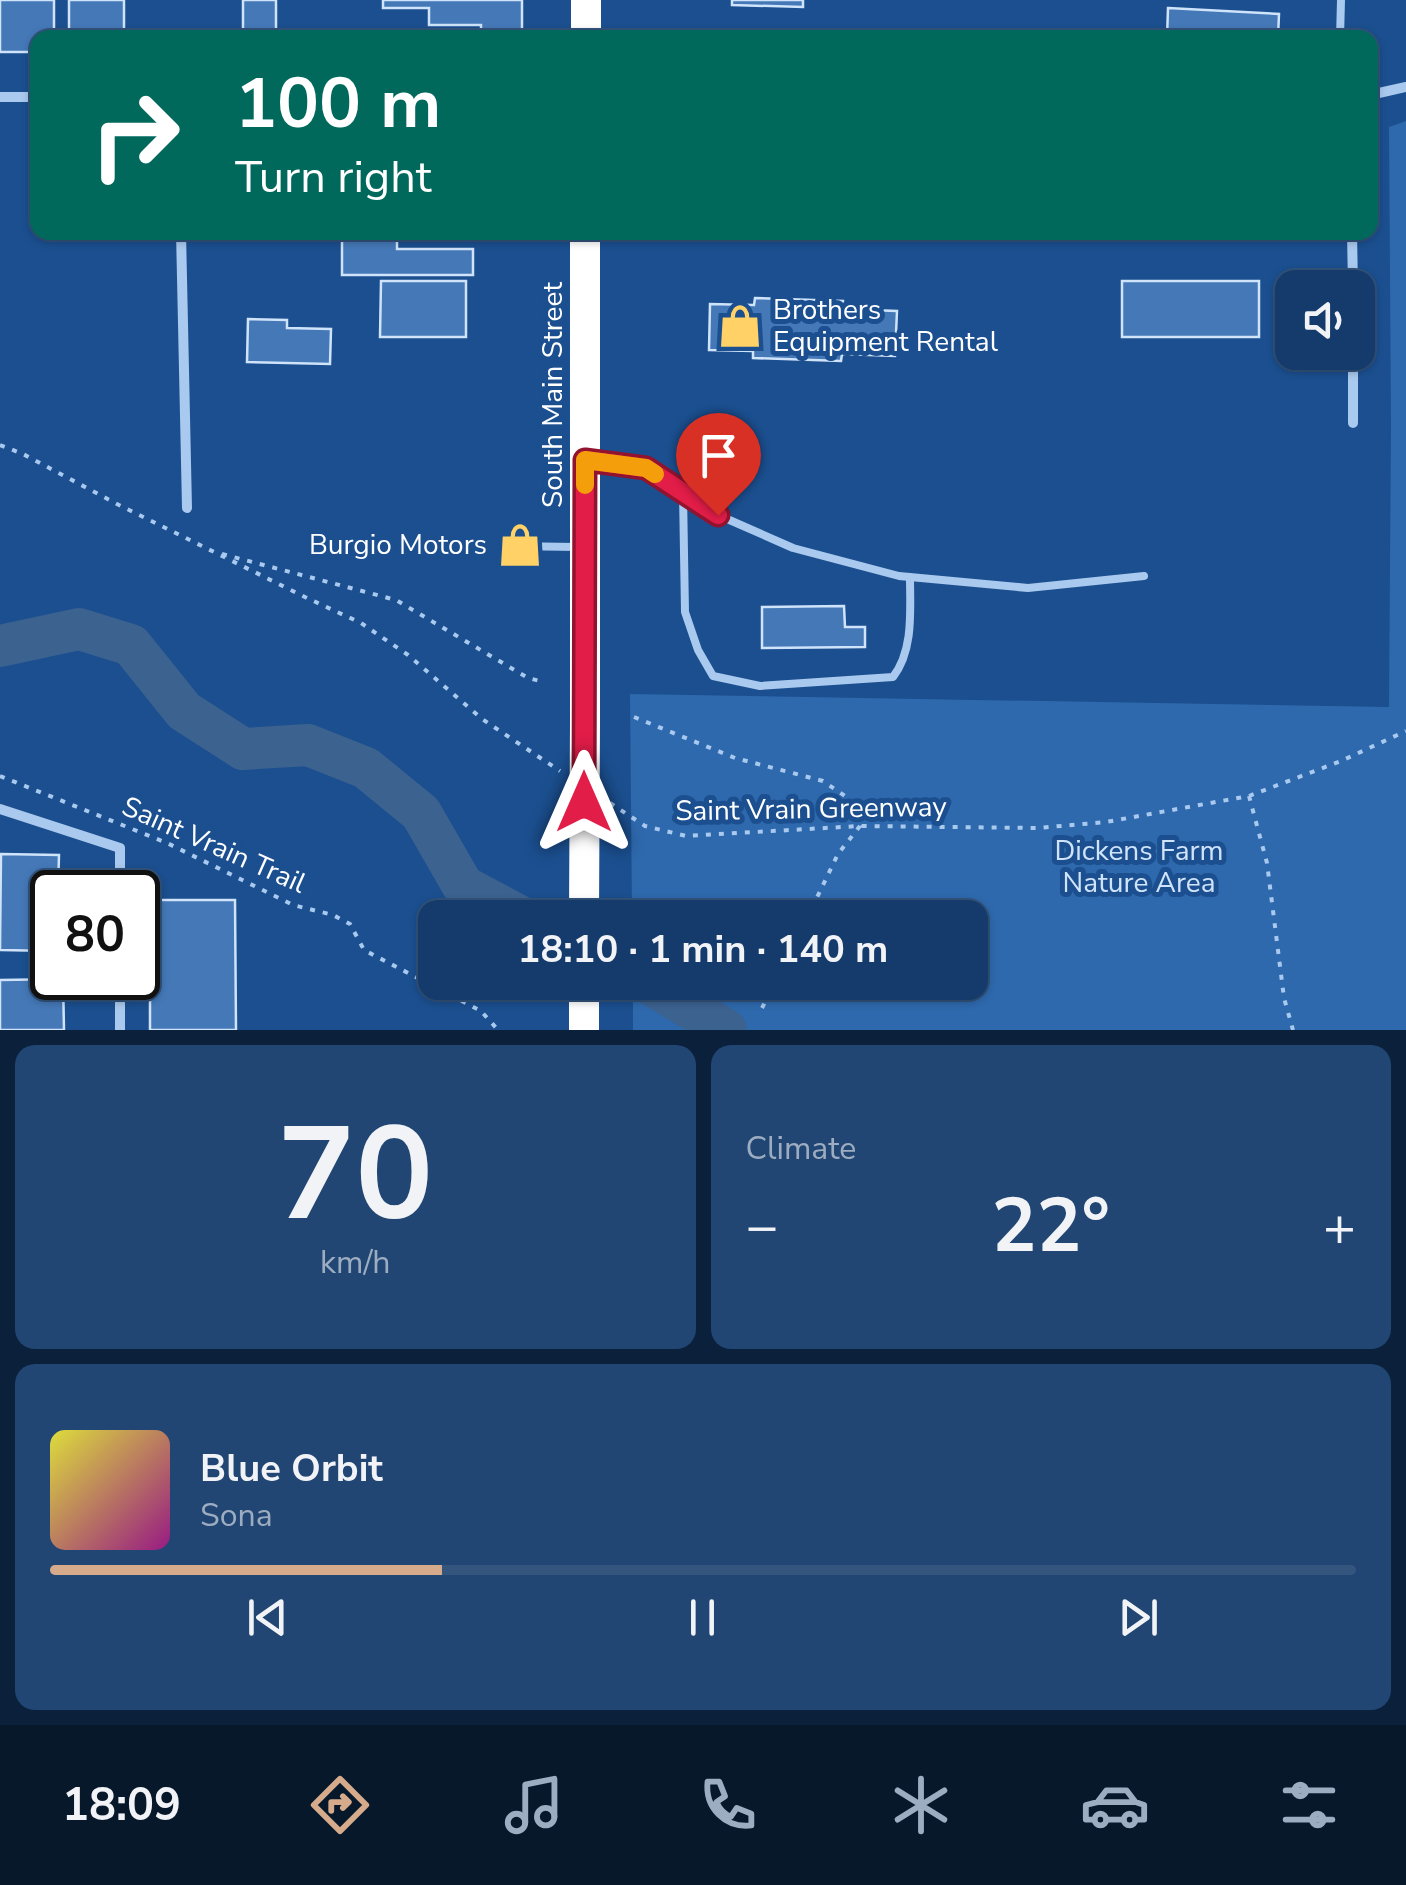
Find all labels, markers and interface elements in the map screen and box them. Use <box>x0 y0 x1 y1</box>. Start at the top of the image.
text: 100 m <box>235 56 441 152</box>
icon: right <box>70 70 200 200</box>
text: Turn right <box>235 147 432 208</box>
map controls <box>1275 270 1375 370</box>
button: sound <box>1275 270 1375 370</box>
street label: South Main Street <box>534 282 572 508</box>
place label: Brothers Equipment Rental <box>773 291 999 361</box>
shop icon: Brothers Equipment Rental <box>716 302 764 350</box>
pin <box>676 413 761 516</box>
icon: arrive <box>691 428 746 483</box>
shop icon: Burgio Motors <box>496 521 544 569</box>
place label: Burgio Motors <box>309 526 487 564</box>
position arrow <box>532 750 636 854</box>
street label: Saint Vrain Trail <box>116 787 313 903</box>
street label: Saint Vrain Greenway <box>675 788 948 830</box>
park label: Dickens Farm Nature Area <box>1055 832 1223 902</box>
speed limit sign: 80 <box>30 870 160 1000</box>
text: 18:10 · 1 min · 140 m <box>518 924 888 975</box>
text: 70 <box>277 1087 433 1264</box>
text: Climate <box>746 1127 856 1170</box>
text: 22° <box>992 1175 1110 1277</box>
text: − <box>746 1189 779 1264</box>
text: + <box>1323 1189 1356 1264</box>
text: km/h <box>320 1241 391 1284</box>
text: Blue Orbit <box>200 1443 383 1494</box>
text: Sona <box>200 1494 273 1537</box>
icon: previous <box>240 1590 295 1645</box>
icon: pause <box>675 1590 730 1645</box>
icon: next <box>1111 1590 1166 1645</box>
icon: directions <box>305 1770 375 1840</box>
icon: music <box>499 1770 569 1840</box>
icon: phone <box>693 1770 763 1840</box>
icon: climate <box>886 1770 956 1840</box>
icon: car <box>1080 1770 1150 1840</box>
icon: filters <box>1274 1770 1344 1840</box>
text: 18:09 <box>62 1775 181 1836</box>

